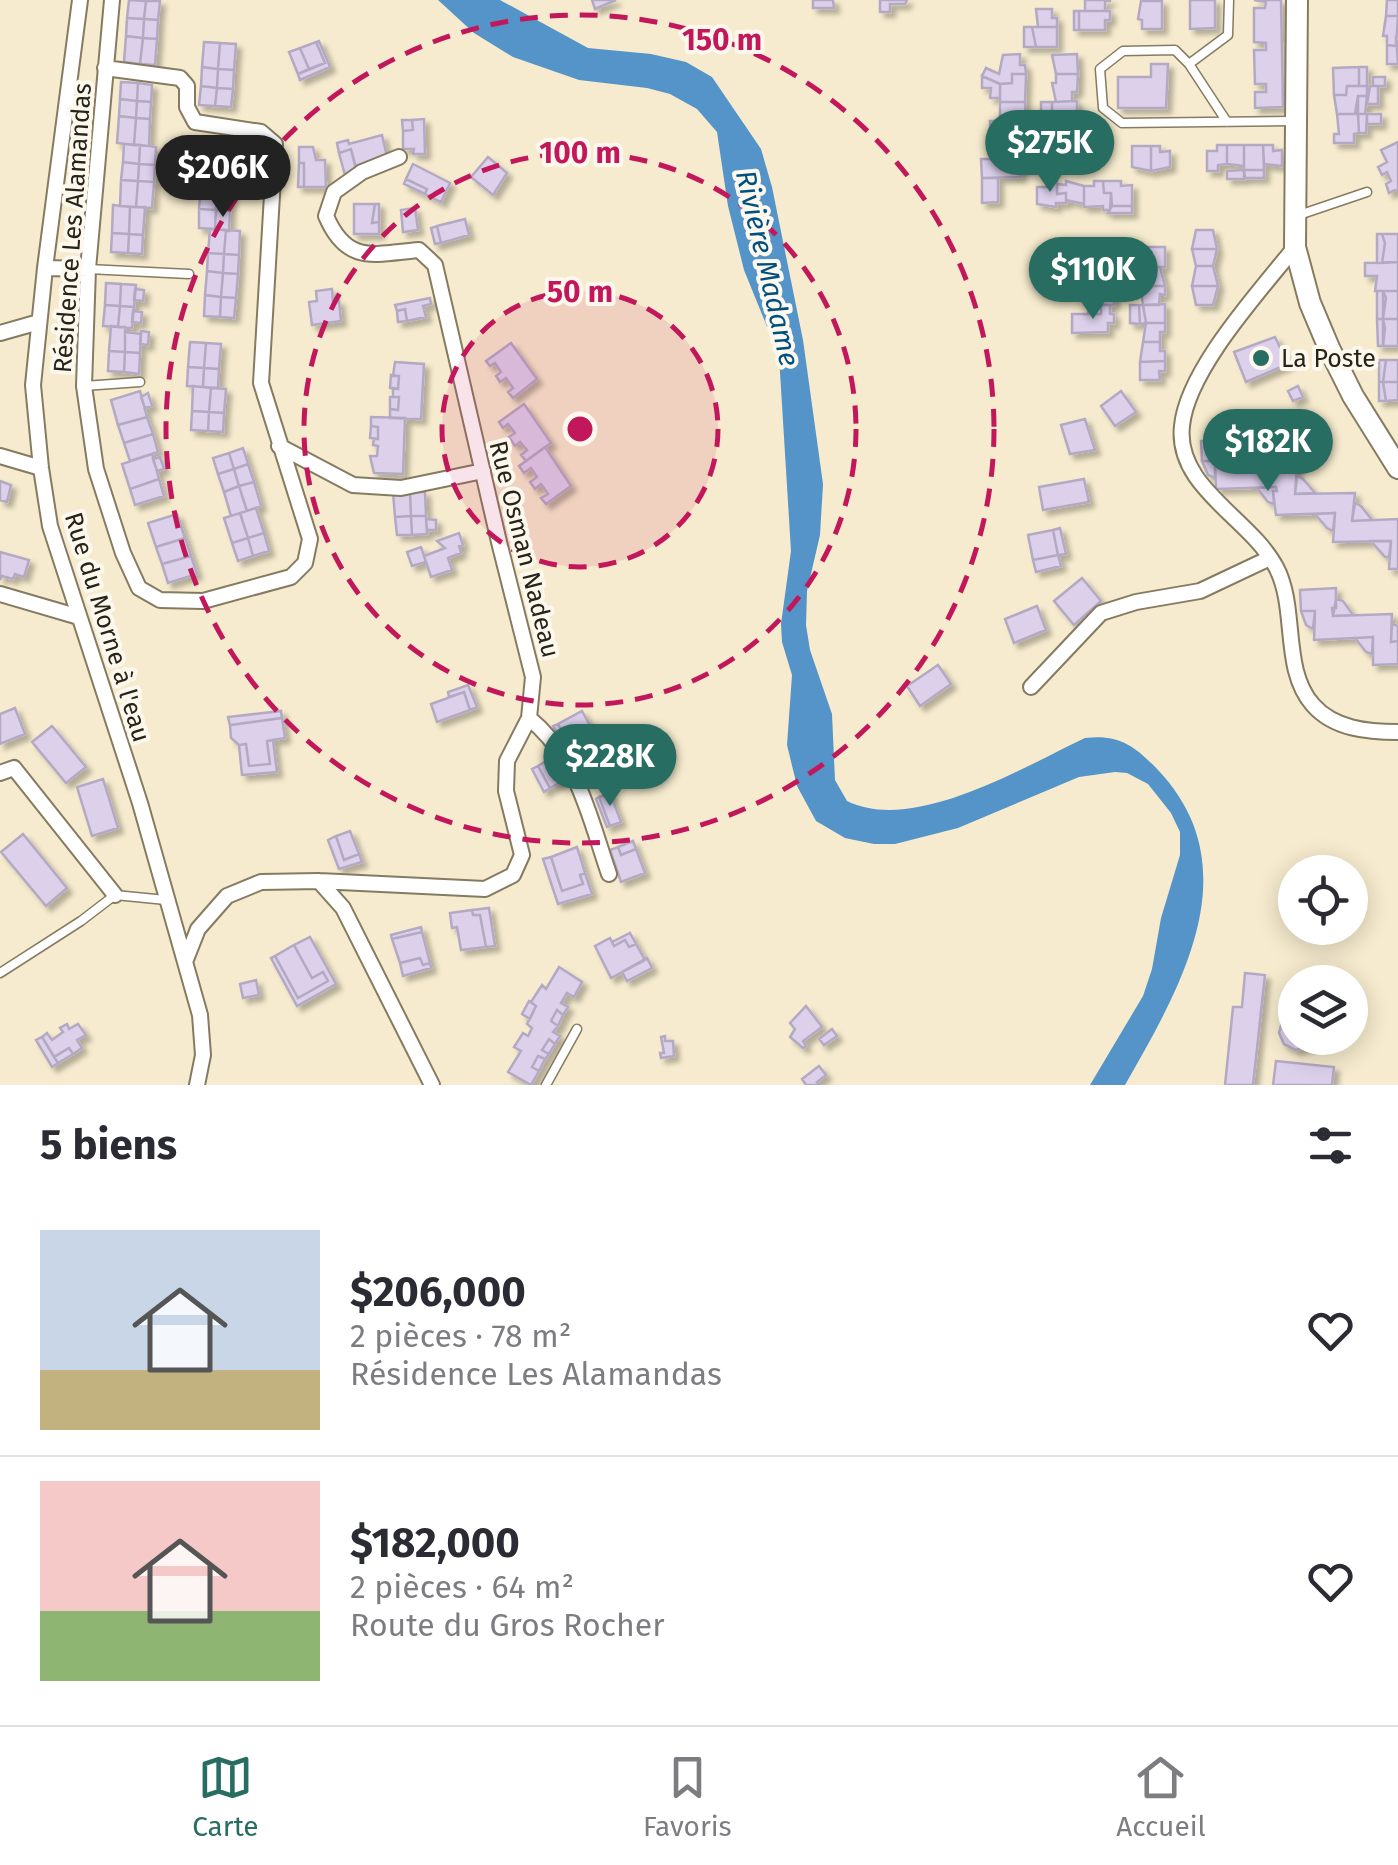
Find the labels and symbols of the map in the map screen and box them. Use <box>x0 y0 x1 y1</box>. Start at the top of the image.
text: 150 m <box>682 22 762 58</box>
street label: Résidence Les Alamandas <box>48 82 98 374</box>
pin: $275K <box>980 110 1120 195</box>
pin: $206K <box>153 135 293 220</box>
text: 100 m <box>539 135 621 171</box>
water label: Rivière Madame <box>729 167 806 369</box>
pin: $110K <box>1023 237 1163 322</box>
text: 50 m <box>547 274 613 310</box>
place label: La Poste <box>1281 344 1376 374</box>
marker: La Poste <box>1250 347 1272 369</box>
pin: $182K <box>1198 409 1338 494</box>
centre of rings <box>562 411 598 447</box>
street label: Rue Osman Nadeau <box>483 438 565 661</box>
street label: Rue du Morne à l'eau <box>58 509 156 746</box>
pin: $228K <box>540 724 680 809</box>

